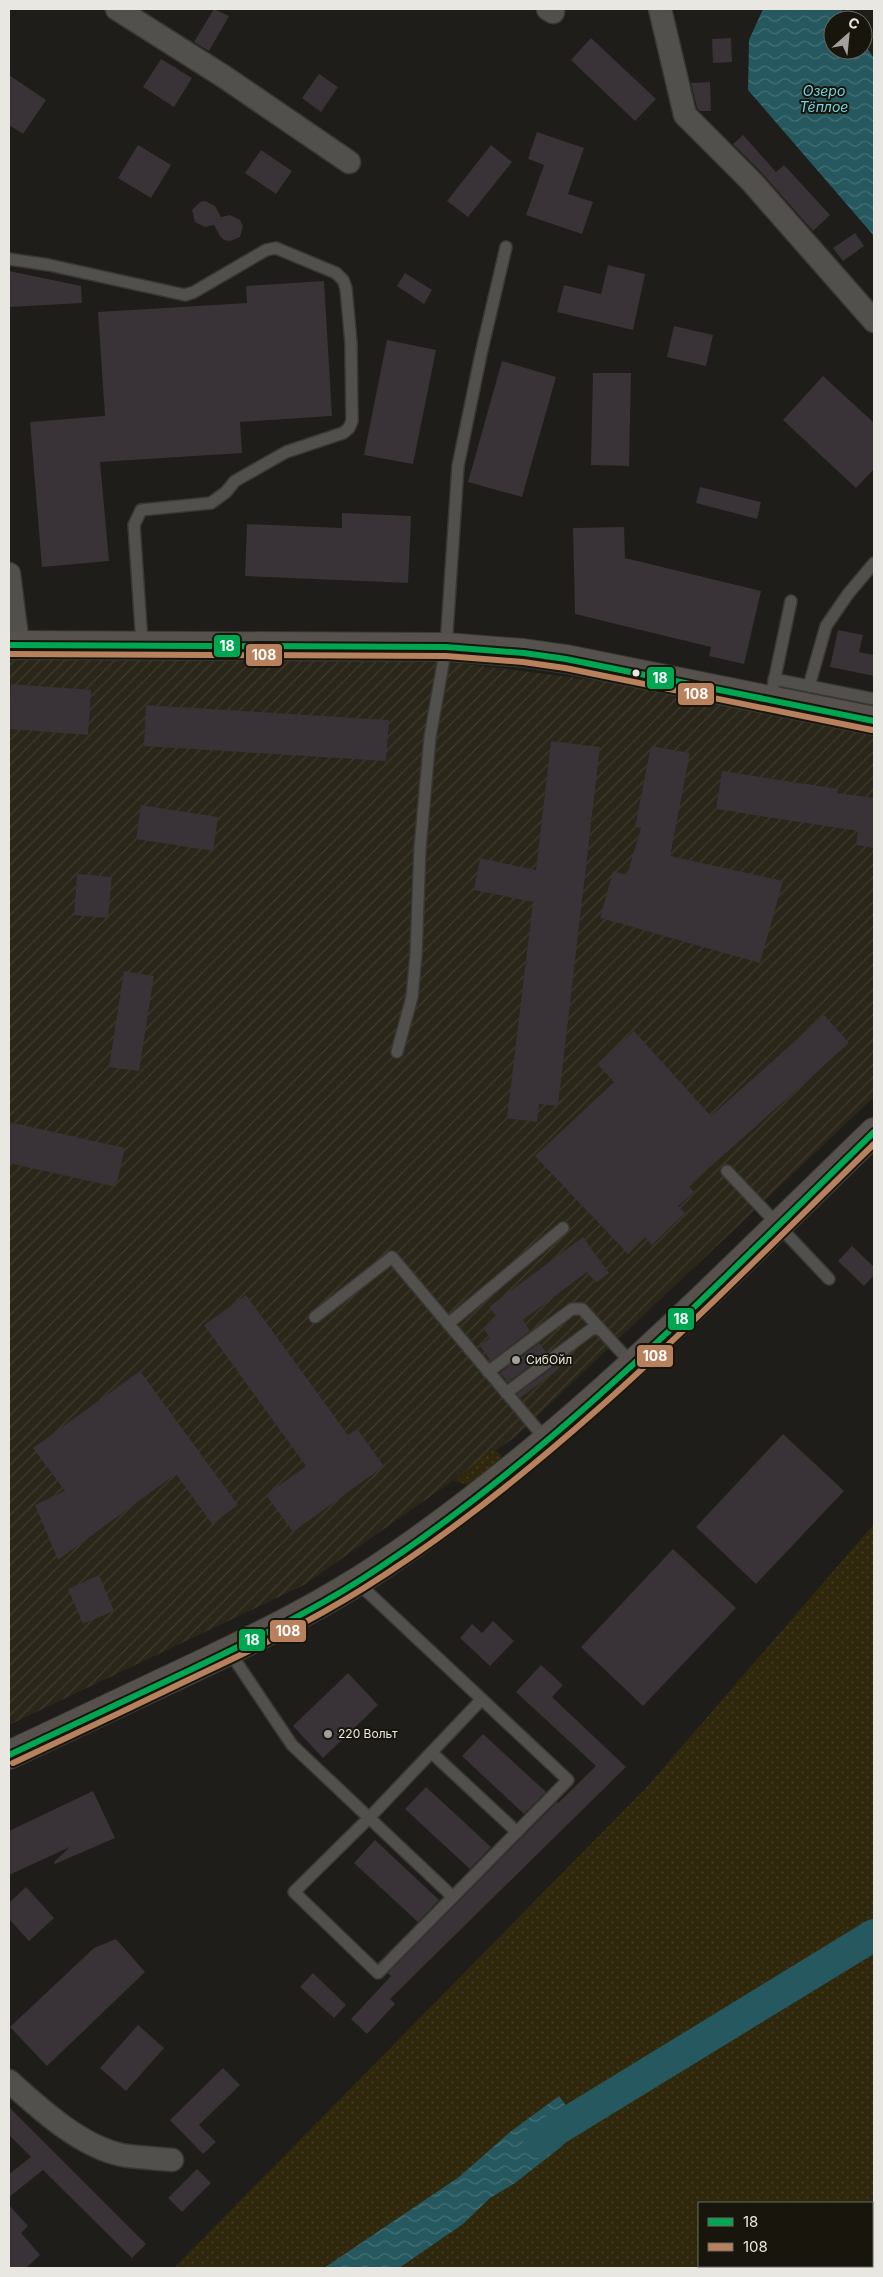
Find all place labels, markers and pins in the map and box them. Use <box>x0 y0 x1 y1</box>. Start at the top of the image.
unlabelled marker <box>631 668 641 678</box>
place label: СибОйл <box>526 1352 572 1367</box>
marker: СибОйл <box>510 1354 522 1366</box>
place label: 220 Вольт <box>338 1726 398 1741</box>
marker: 220 Вольт <box>322 1728 334 1740</box>

